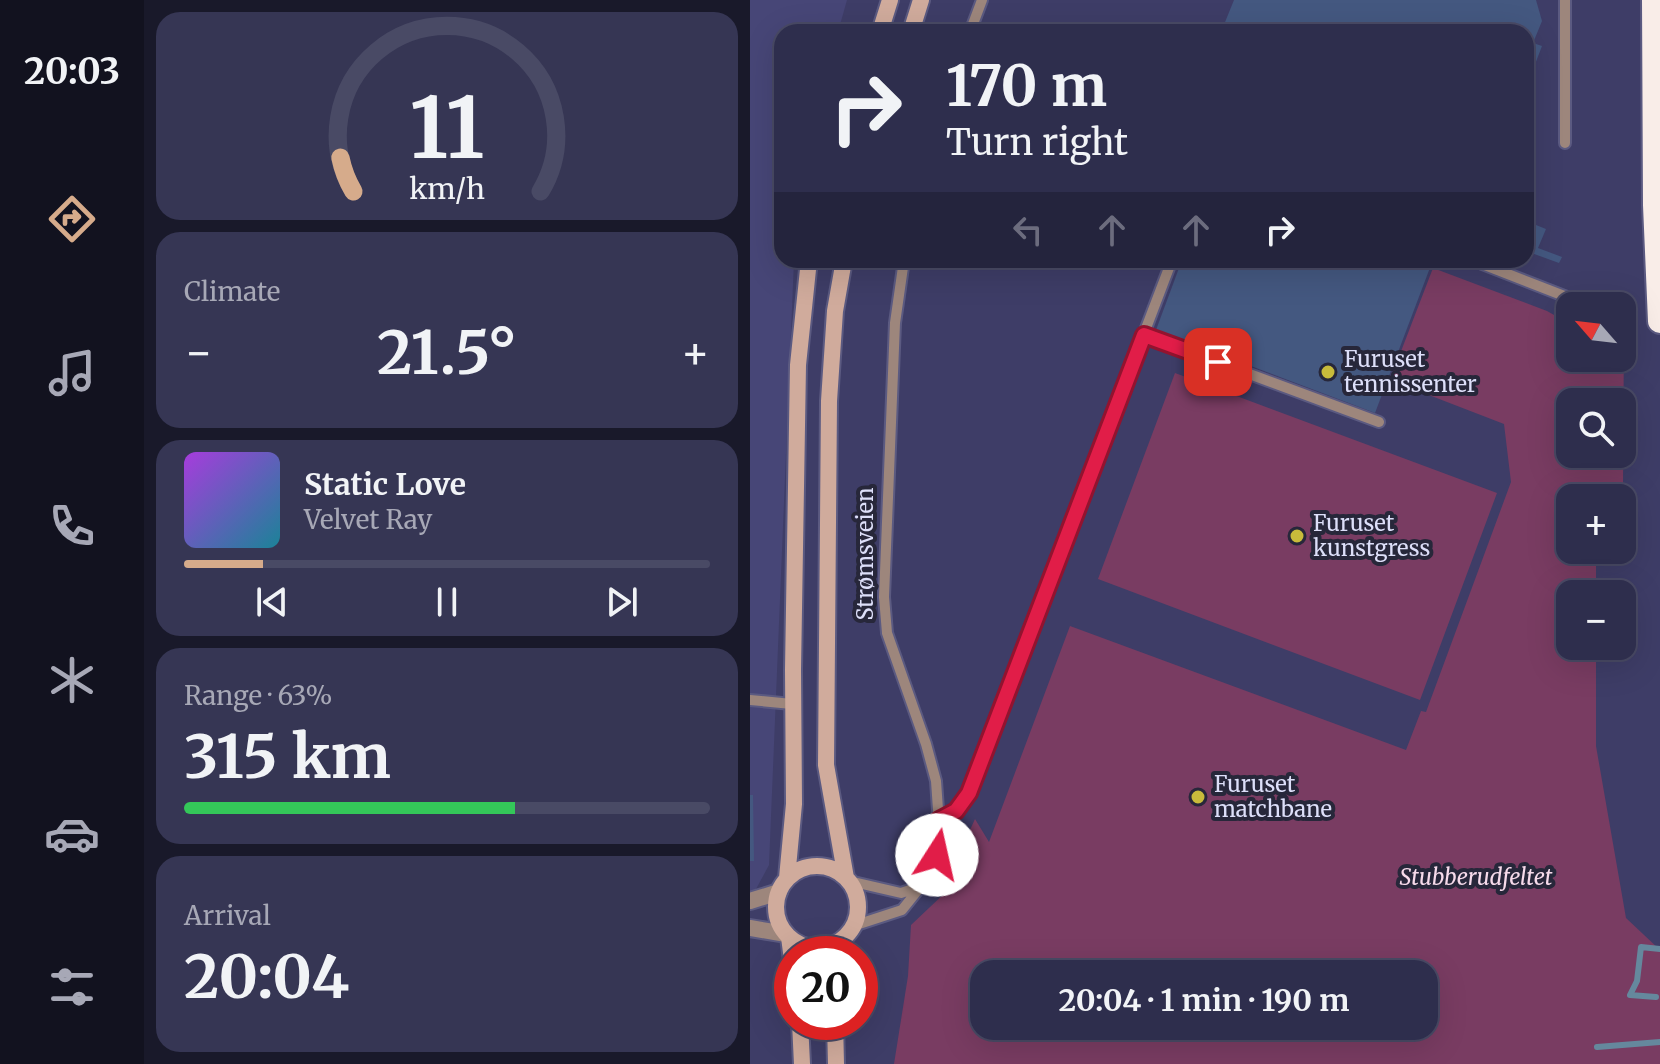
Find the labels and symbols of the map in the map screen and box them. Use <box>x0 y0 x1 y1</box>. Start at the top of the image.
north arrow <box>1556 292 1636 372</box>
pin <box>1184 328 1252 396</box>
place label: Furuset tennissenter <box>1344 345 1477 398</box>
marker: Furuset tennissenter <box>1319 363 1337 381</box>
street label: Strømsveien <box>851 487 879 621</box>
place label: Furuset kunstgress <box>1313 509 1430 562</box>
marker: Furuset kunstgress <box>1288 527 1306 545</box>
place label: Furuset matchbane <box>1214 770 1332 823</box>
marker: Furuset matchbane <box>1189 788 1207 806</box>
position arrow <box>895 813 979 897</box>
park label: Stubberudfeltet <box>1400 863 1553 891</box>
speed limit sign: 20 <box>774 936 878 1040</box>

